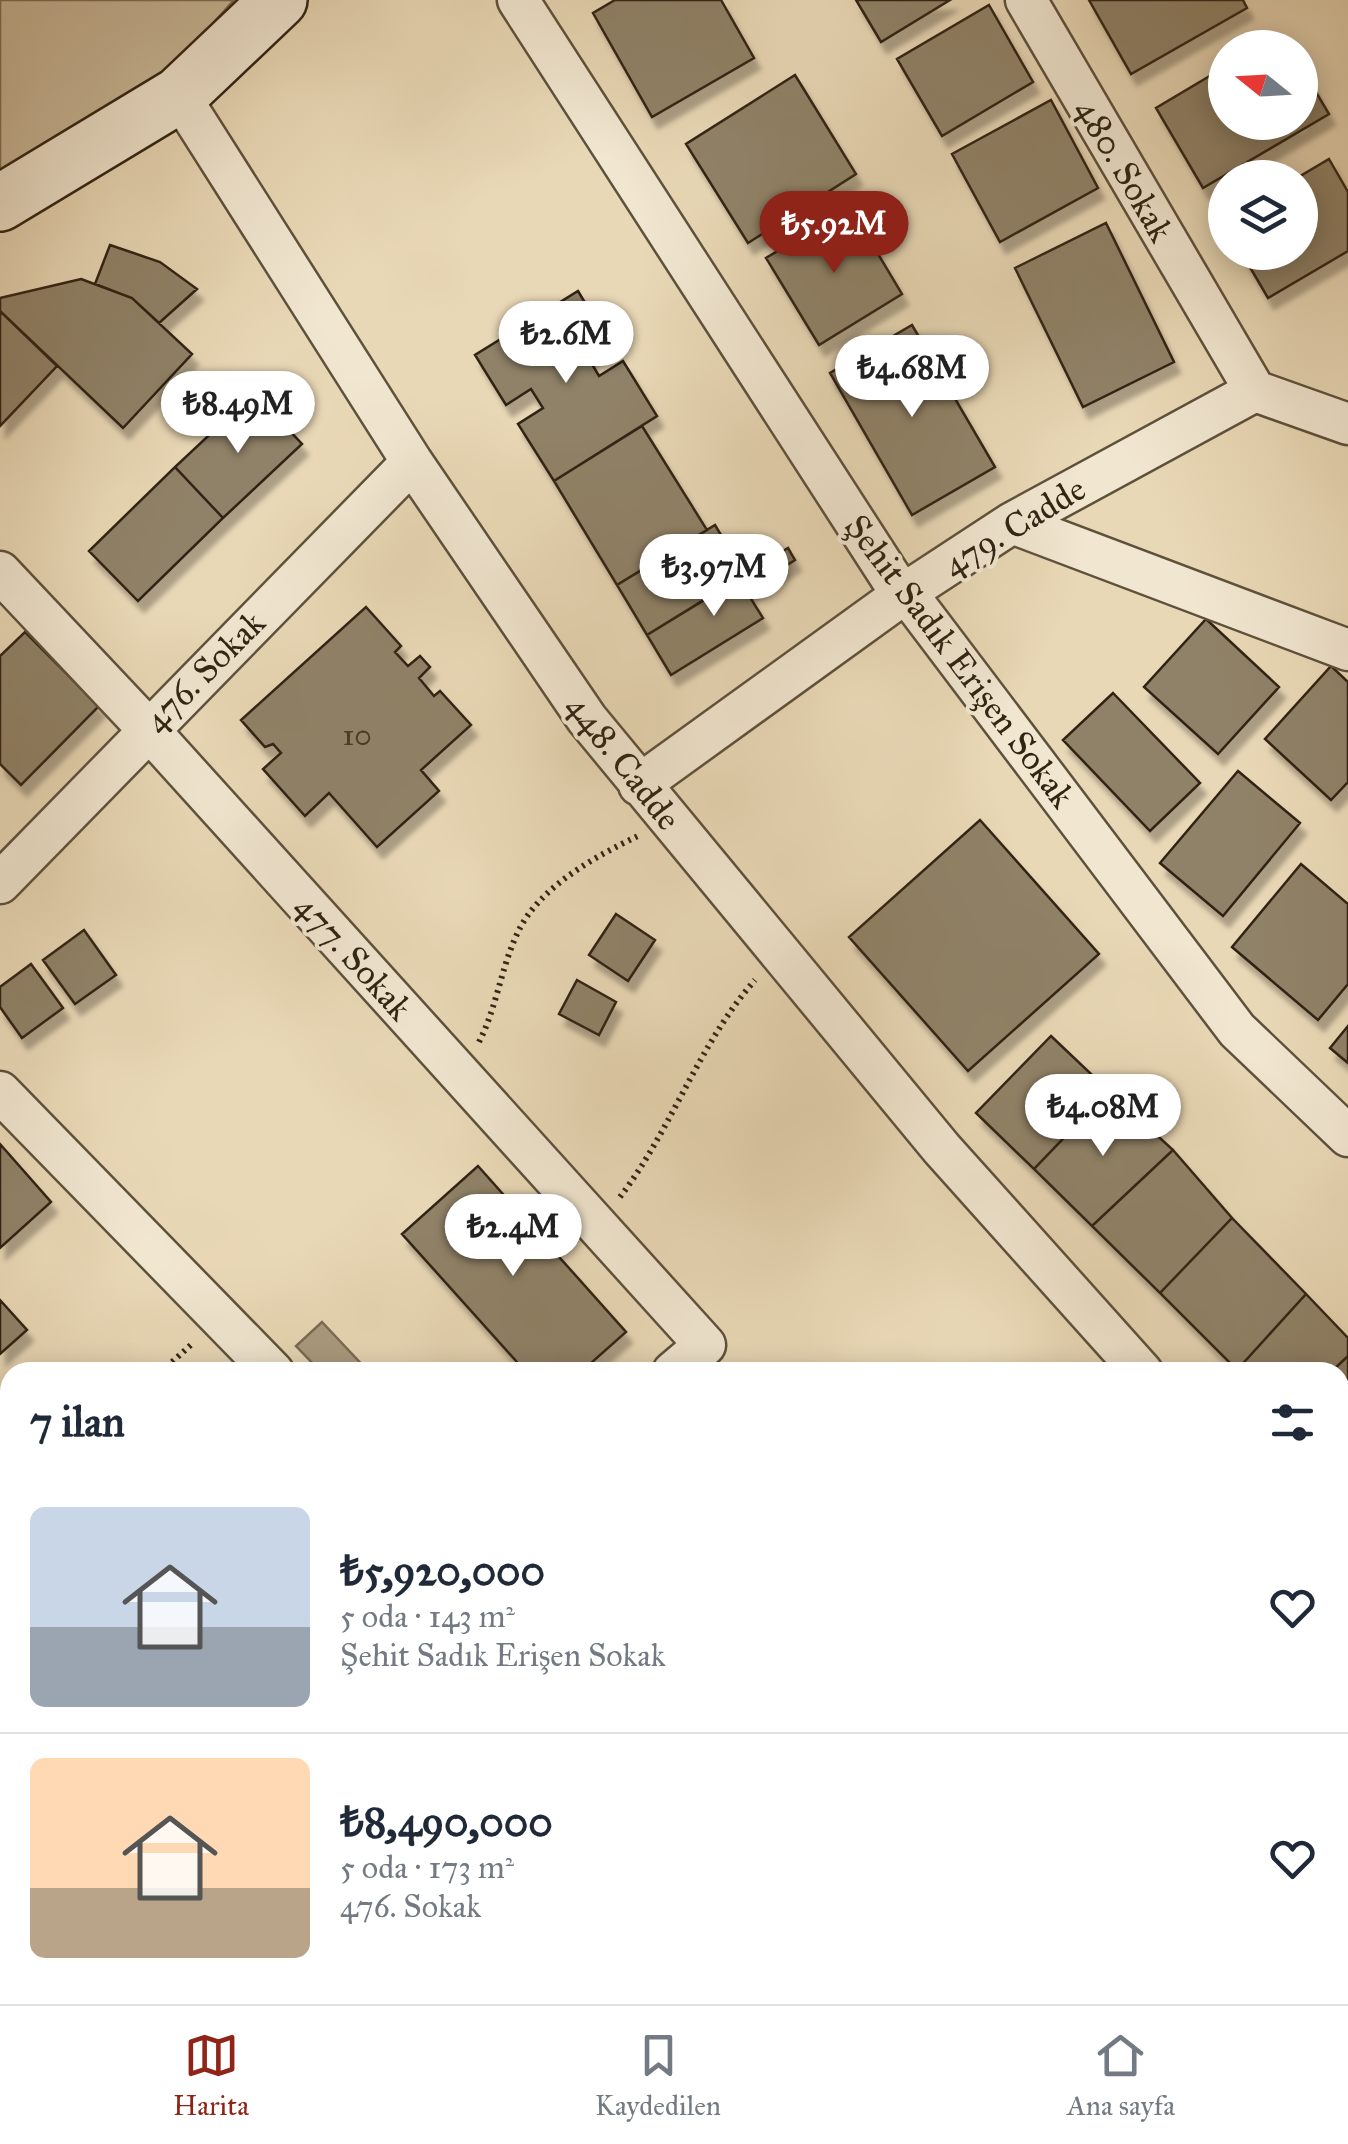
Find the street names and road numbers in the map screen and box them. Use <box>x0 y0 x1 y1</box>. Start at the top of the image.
street label: 480. Sokak <box>1066 91 1183 250</box>
street label: 479. Cadde <box>935 467 1093 586</box>
street label: Şehit Sadık Erişen Sokak <box>835 506 1084 817</box>
street label: 476. Sokak <box>135 601 275 741</box>
street label: 448. Cadde <box>557 686 690 839</box>
street label: 477. Sokak <box>286 885 422 1030</box>

